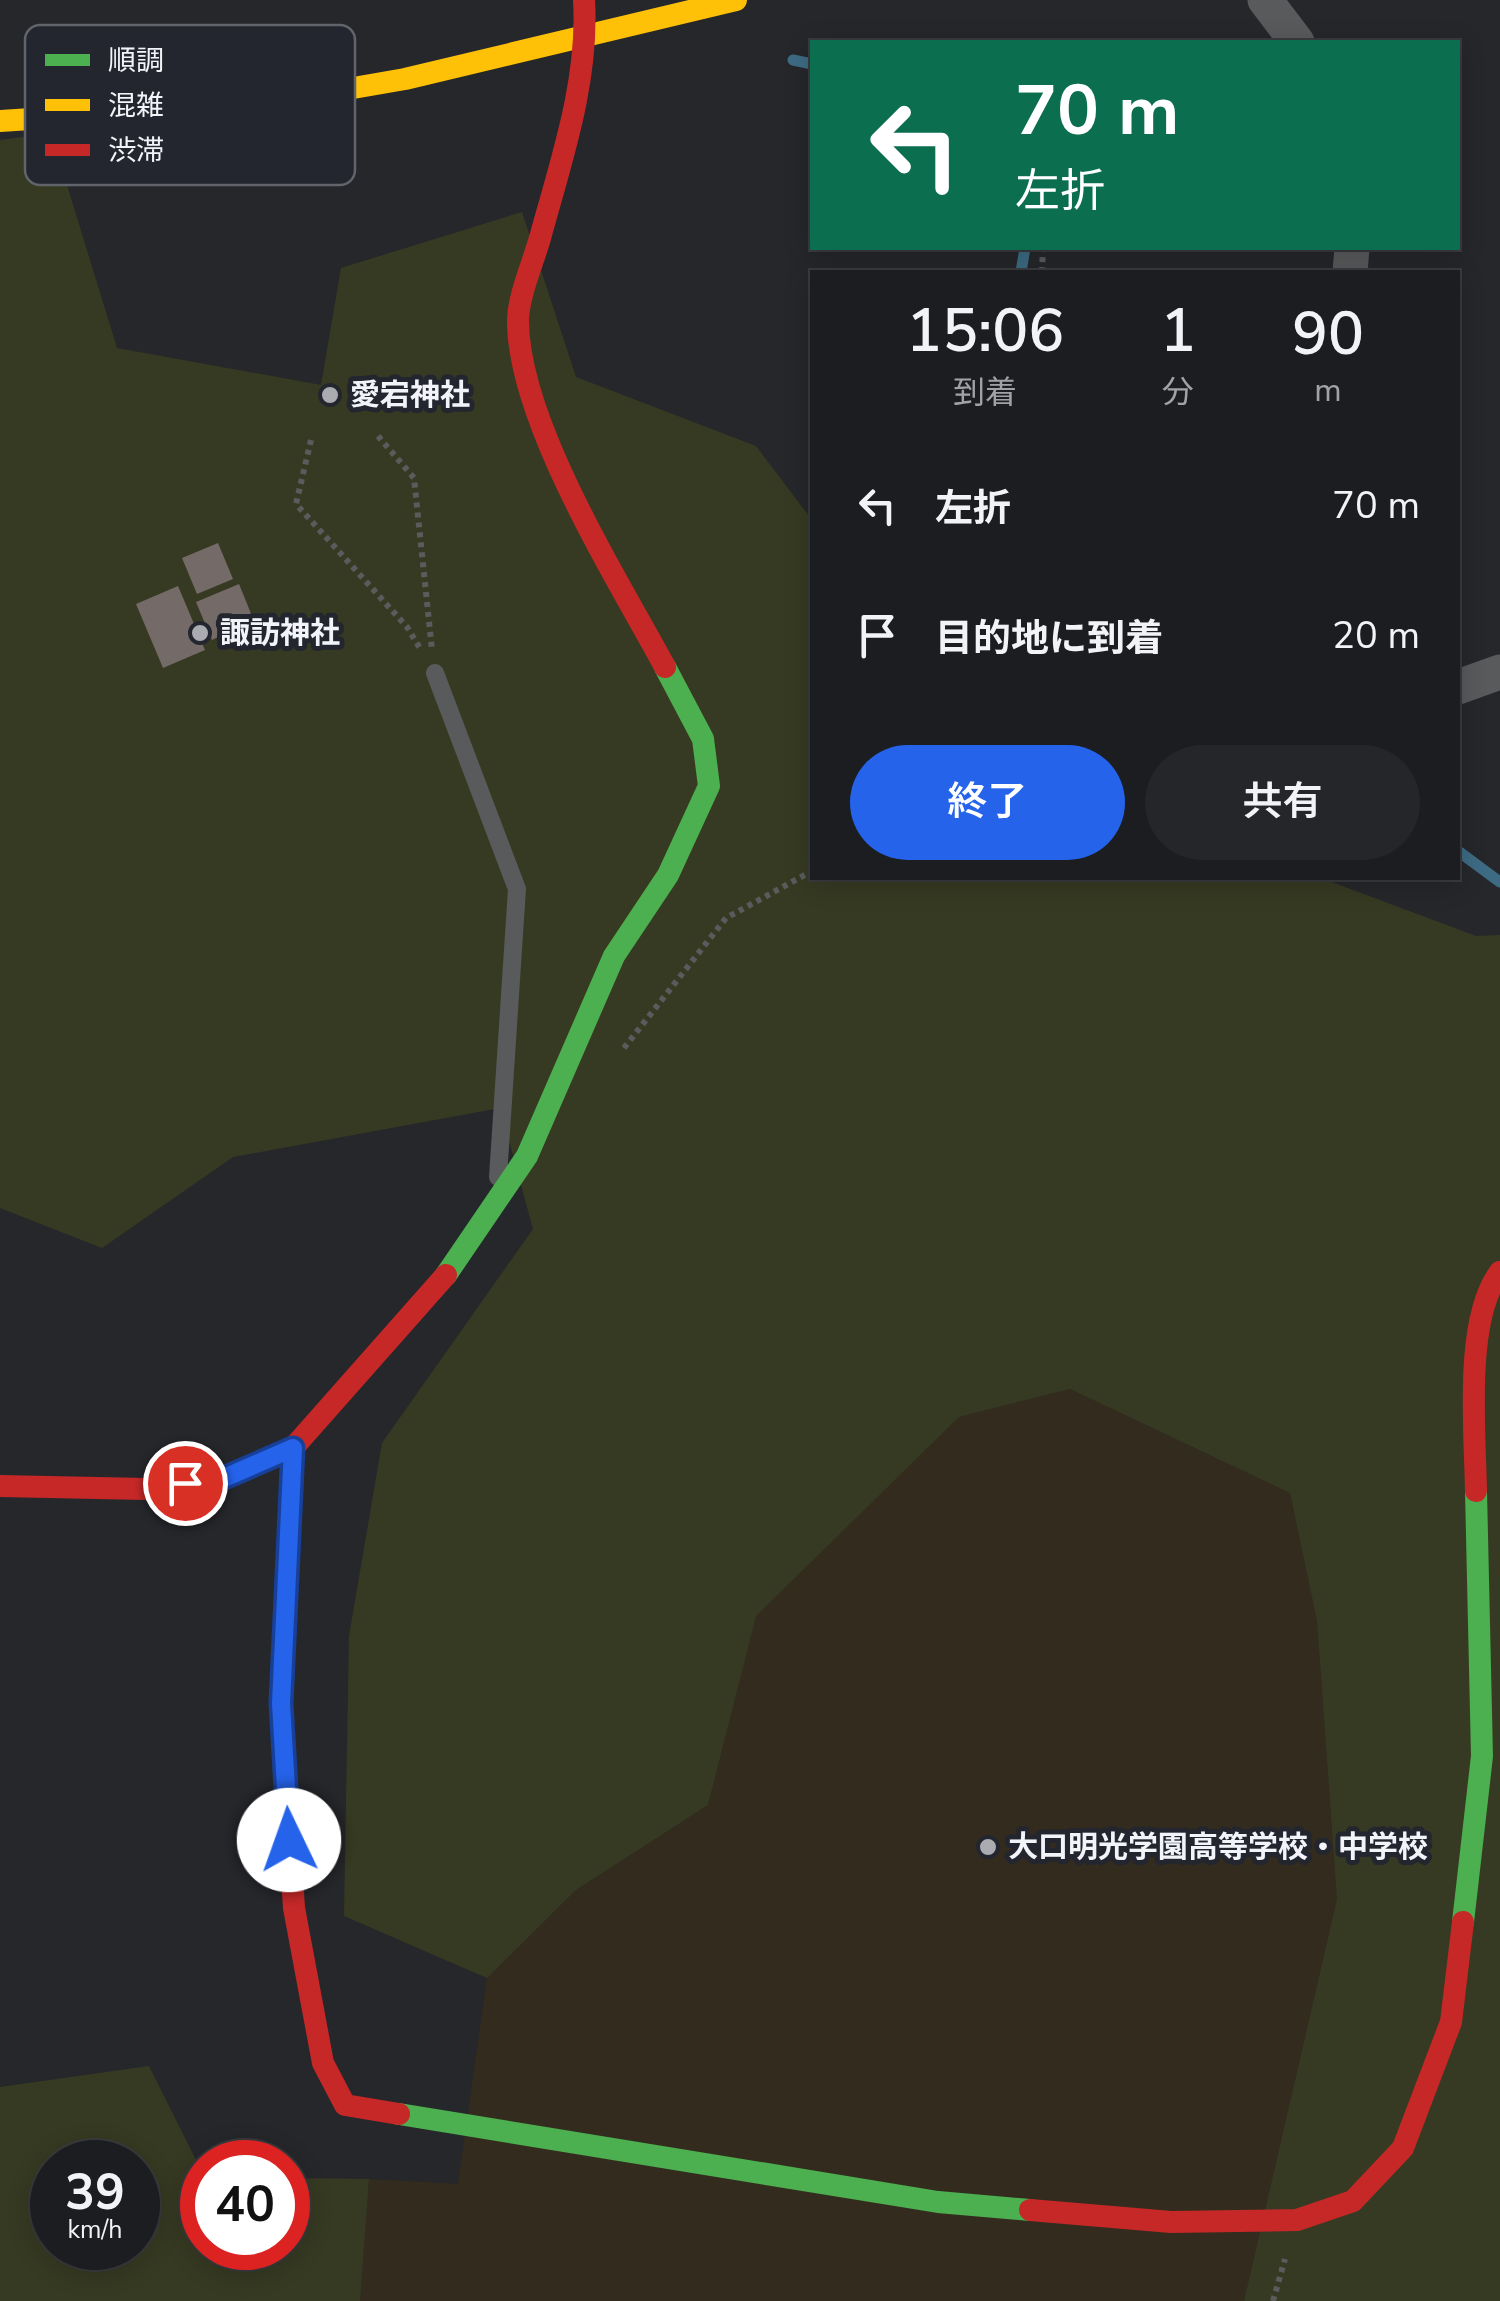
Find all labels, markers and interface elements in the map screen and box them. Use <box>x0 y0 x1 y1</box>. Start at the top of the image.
legend <box>25 25 355 185</box>
text: 順調 <box>108 42 164 80</box>
text: 70 m <box>1015 63 1179 159</box>
icon: left <box>850 80 980 210</box>
text: 混雑 <box>108 87 164 125</box>
text: 渋滞 <box>108 132 164 170</box>
text: 左折 <box>1015 161 1105 222</box>
text: 15:06 <box>906 290 1064 372</box>
text: 1 <box>1160 290 1196 372</box>
text: 90 <box>1292 293 1364 375</box>
text: m <box>1314 369 1342 412</box>
text: 到着 <box>953 371 1017 414</box>
text: 分 <box>1162 371 1194 414</box>
place label: 愛宕神社 <box>350 375 470 416</box>
marker: 愛宕神社 <box>319 384 341 406</box>
icon: left <box>850 478 905 533</box>
text: 70 m <box>1332 480 1420 531</box>
text: 左折 <box>935 483 1011 534</box>
icon: arrive <box>850 608 905 663</box>
text: 20 m <box>1332 610 1420 661</box>
place label: 諏訪神社 <box>220 613 340 654</box>
text: 目的地に到着 <box>935 613 1163 664</box>
marker: 諏訪神社 <box>189 622 211 644</box>
button: 終了 <box>850 745 1125 860</box>
button: 共有 <box>1145 745 1420 860</box>
pin <box>143 1441 228 1526</box>
icon: arrive <box>158 1456 213 1511</box>
position arrow <box>237 1788 341 1892</box>
place label: 大口明光学園高等学校・中学校 <box>1008 1827 1428 1868</box>
marker: 大口明光学園高等学校・中学校 <box>977 1836 999 1858</box>
speed limit sign: 40 <box>180 2140 310 2270</box>
text: 39 <box>65 2158 125 2227</box>
text: km/h <box>67 2213 123 2247</box>

